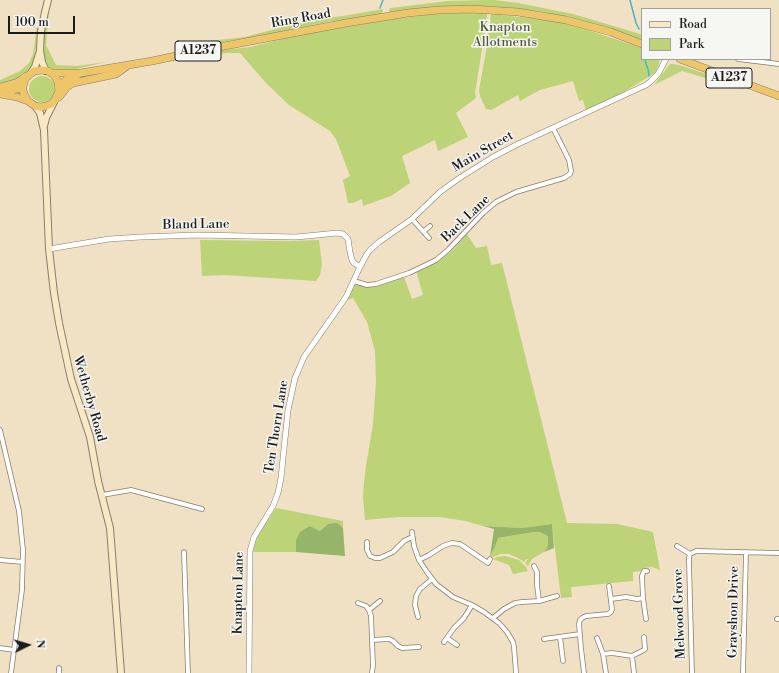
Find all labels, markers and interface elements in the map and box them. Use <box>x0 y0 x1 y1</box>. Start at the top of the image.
street label: Ring Road <box>270 6 332 32</box>
scale bar <box>10 8 77 34</box>
legend <box>641 8 771 60</box>
text: 100 m <box>15 15 49 30</box>
text: Road <box>679 17 707 32</box>
park label: Knapton Allotments <box>473 20 537 51</box>
text: Park <box>679 37 704 52</box>
road number: A1237 <box>175 41 221 61</box>
road number: A1237 <box>706 68 752 88</box>
street label: Main Street <box>450 128 516 176</box>
street label: Back Lane <box>439 192 493 246</box>
street label: Bland Lane <box>162 217 230 233</box>
street label: Wetherby Road <box>69 354 109 444</box>
street label: Ten Thorn Lane <box>262 379 292 475</box>
street label: Knapton Lane <box>230 551 248 635</box>
street label: Grayshon Drive <box>725 566 743 658</box>
street label: Melwood Grove <box>671 569 689 659</box>
north arrow <box>8 625 48 665</box>
text: N <box>33 639 47 649</box>

